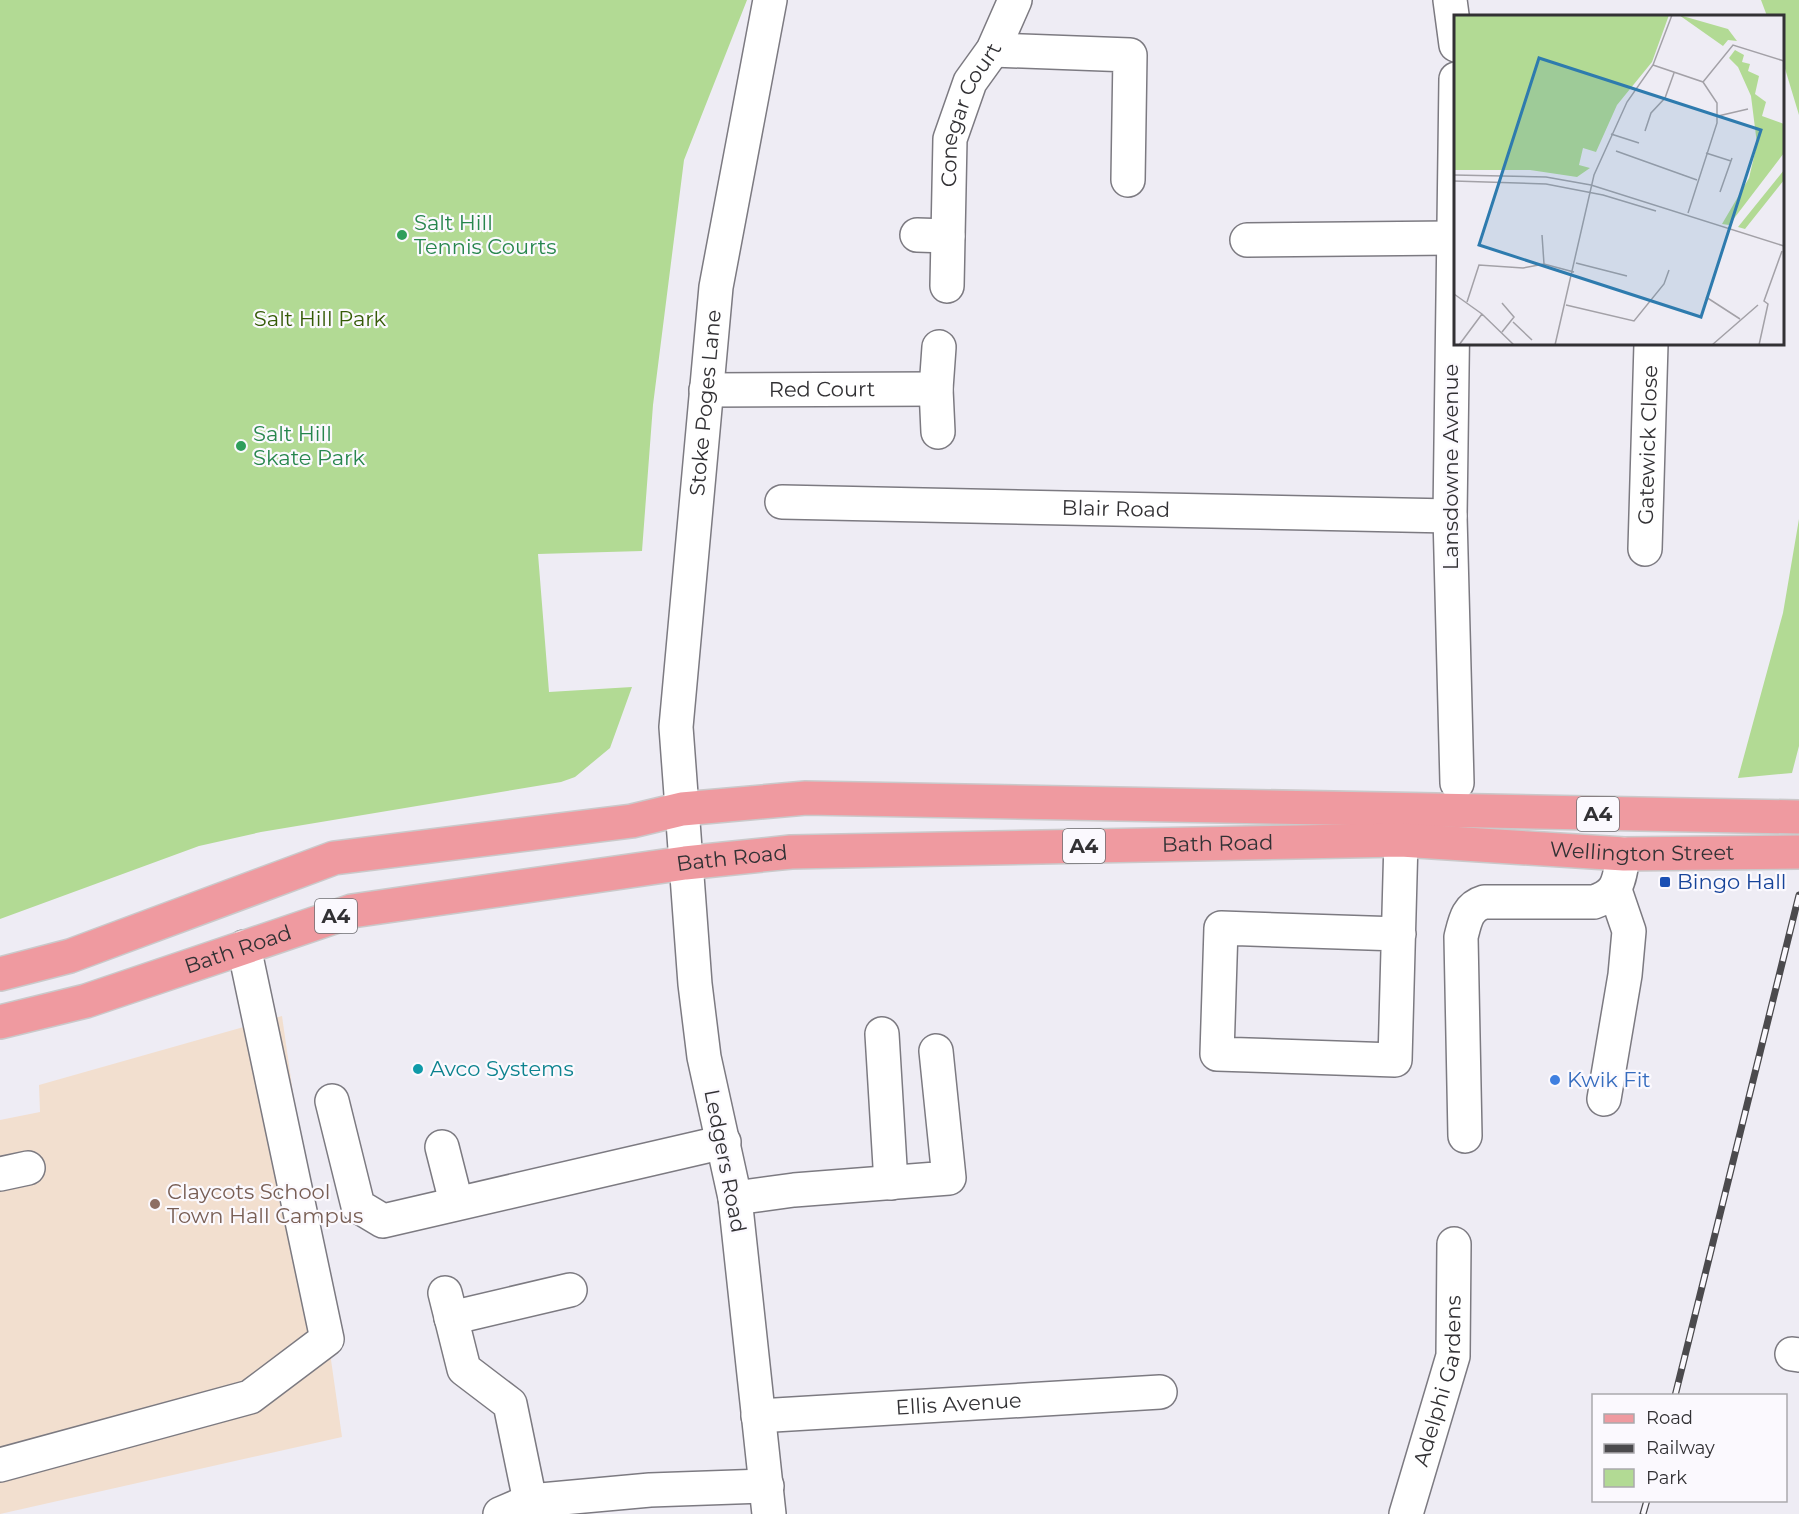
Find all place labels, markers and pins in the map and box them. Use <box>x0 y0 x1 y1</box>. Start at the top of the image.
place label: Salt Hill Tennis Courts <box>414 210 557 259</box>
marker: Salt Hill Tennis Courts <box>395 228 409 242</box>
place label: Salt Hill Skate Park <box>253 421 365 470</box>
marker: Salt Hill Skate Park <box>234 439 248 453</box>
place label: Bingo Hall <box>1677 869 1787 894</box>
marker: Bingo Hall <box>1658 875 1672 889</box>
place label: Avco Systems <box>430 1056 574 1081</box>
marker: Avco Systems <box>411 1062 425 1076</box>
place label: Kwik Fit <box>1567 1067 1651 1092</box>
marker: Kwik Fit <box>1548 1073 1562 1087</box>
place label: Claycots School Town Hall Campus <box>167 1179 363 1228</box>
marker: Claycots School Town Hall Campus <box>148 1197 162 1211</box>

